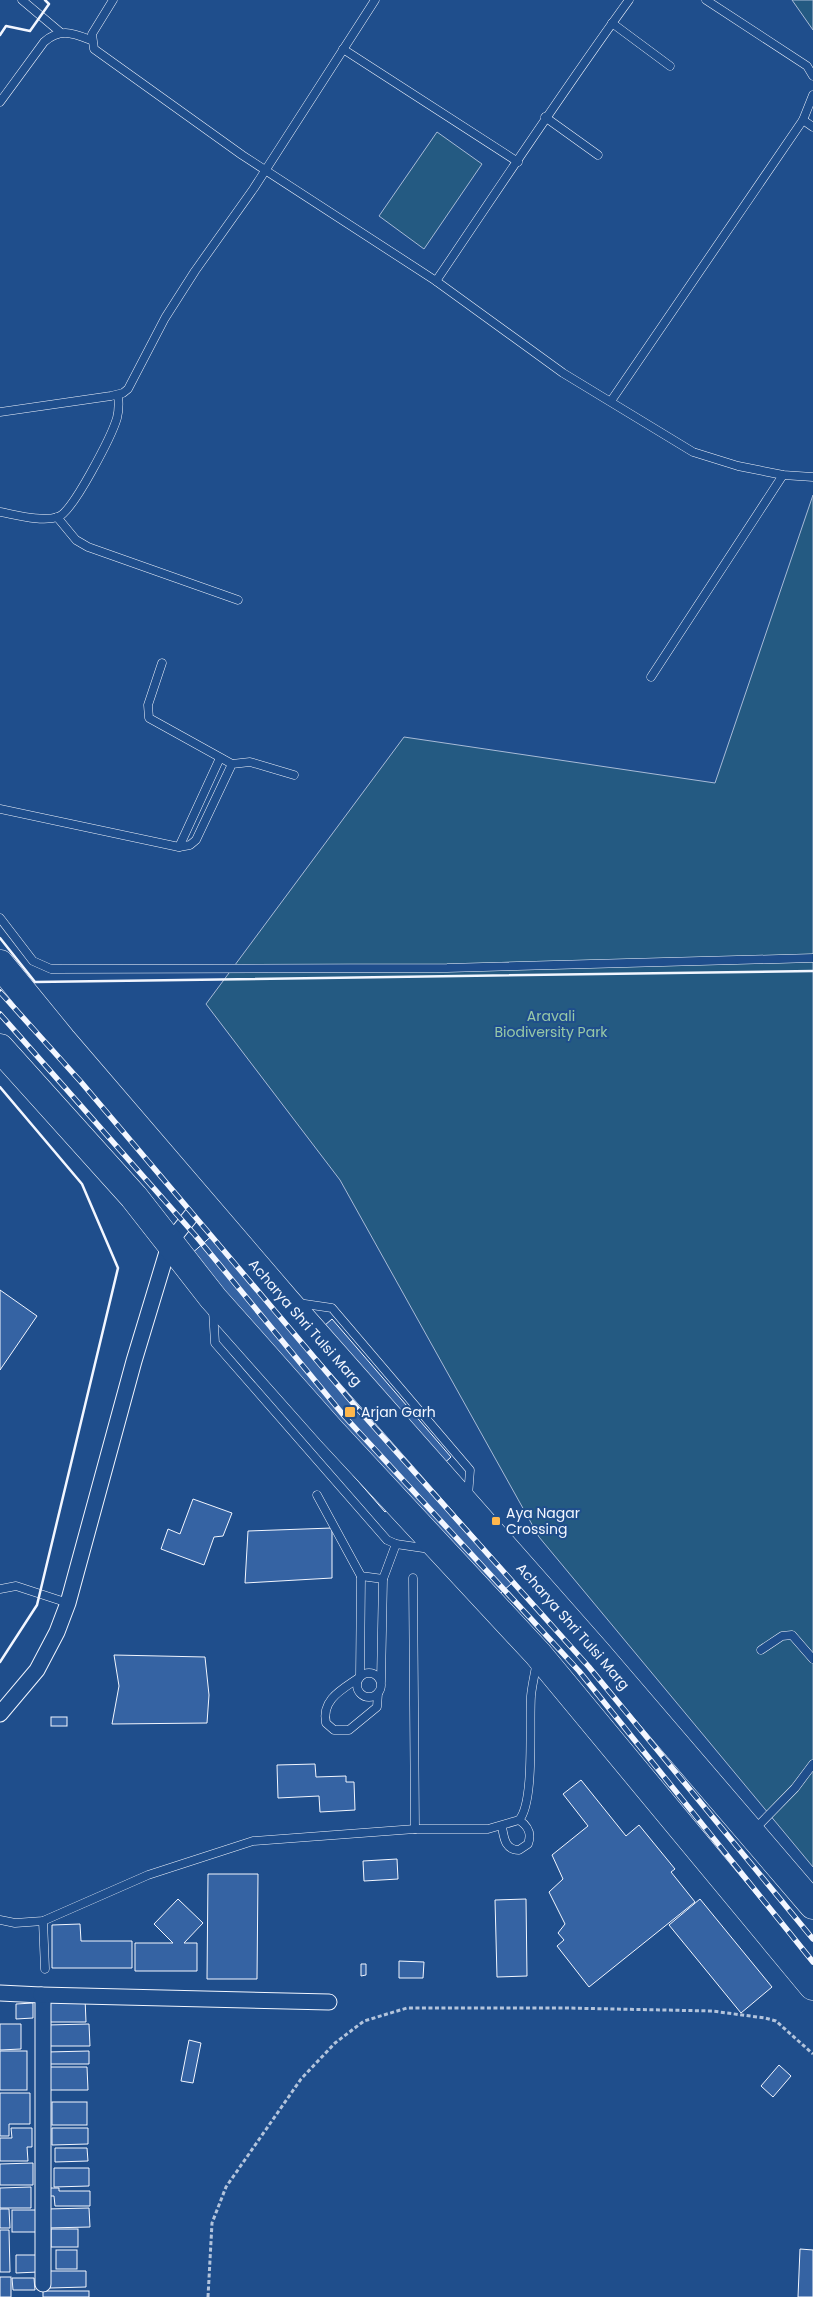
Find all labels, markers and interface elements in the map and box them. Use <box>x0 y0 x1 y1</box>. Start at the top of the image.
park label: Aravali Biodiversity Park <box>494 1006 608 1042</box>
street label: Acharya Shri Tulsi Marg <box>244 1255 367 1390</box>
place label: Arjan Garh <box>361 1402 436 1422</box>
marker: Arjan Garh <box>343 1405 357 1419</box>
place label: Aya Nagar Crossing <box>506 1503 580 1539</box>
marker: Aya Nagar Crossing <box>490 1515 502 1527</box>
street label: Acharya Shri Tulsi Marg <box>512 1558 634 1694</box>

